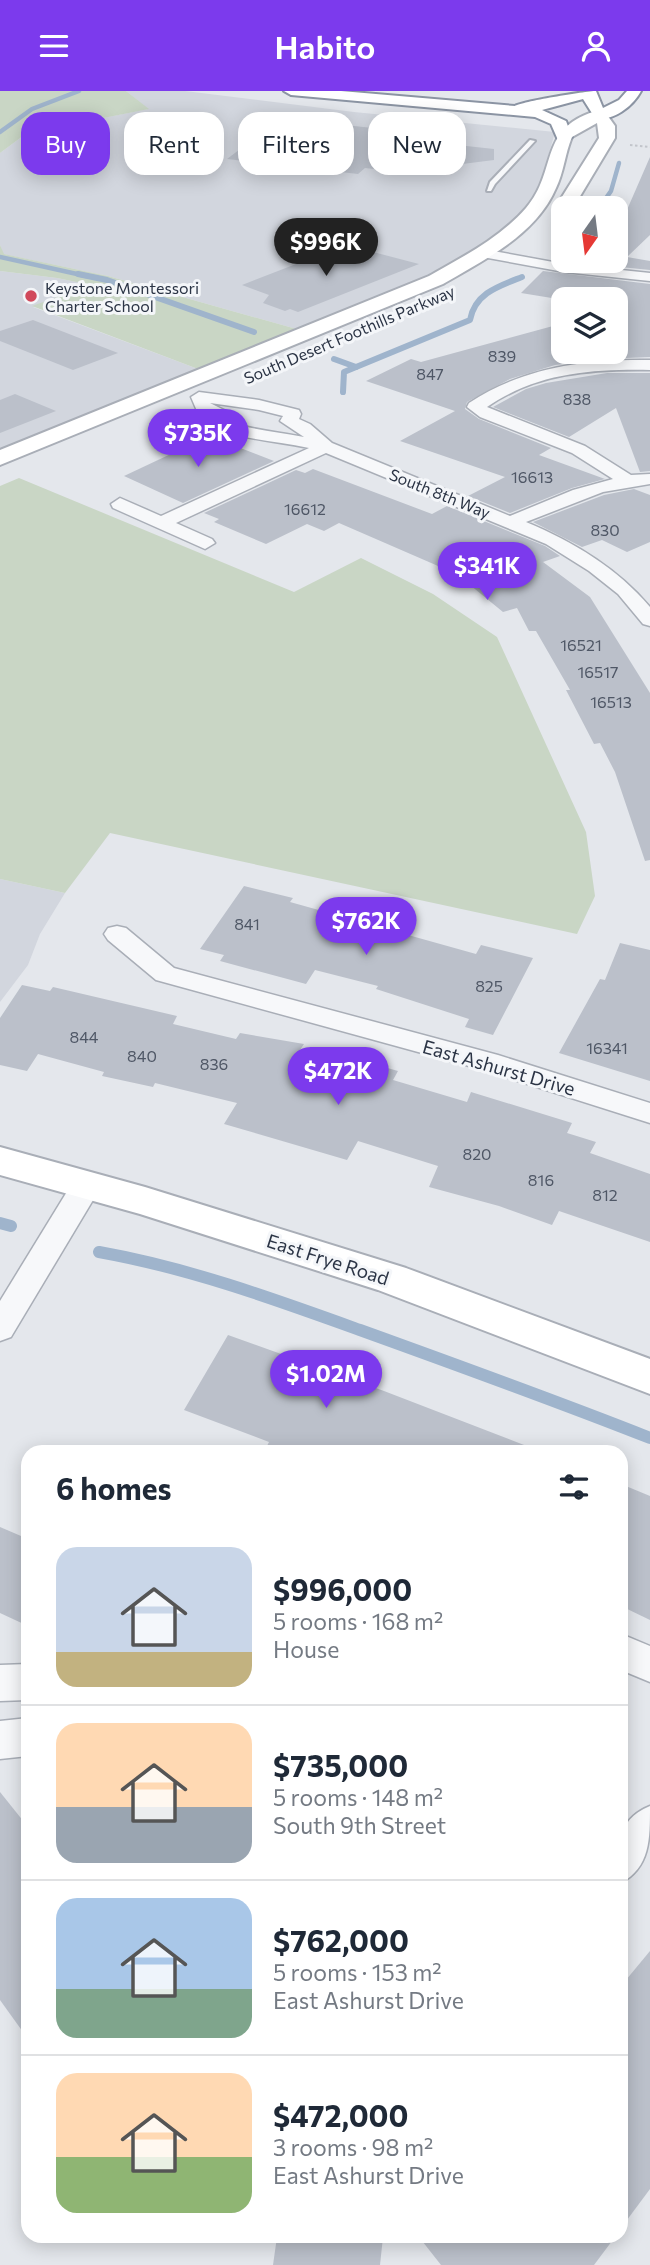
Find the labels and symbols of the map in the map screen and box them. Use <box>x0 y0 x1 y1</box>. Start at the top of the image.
north arrow <box>551 196 628 273</box>
pin: $996K <box>277 219 375 278</box>
place label: Keystone Montessori Charter School <box>45 278 199 315</box>
street label: South Desert Foothills Parkway <box>241 281 457 387</box>
marker: Keystone Montessori Charter School <box>23 288 39 304</box>
house number: 839 <box>488 346 516 365</box>
house number: 847 <box>416 364 444 383</box>
house number: 838 <box>563 389 591 408</box>
pin: $735K <box>149 409 247 469</box>
street label: South 8th Way <box>387 464 493 522</box>
house number: 16613 <box>511 467 553 486</box>
house number: 16612 <box>284 499 326 518</box>
house number: 830 <box>590 520 620 539</box>
pin: $341K <box>438 543 536 602</box>
house number: 16521 <box>560 635 602 654</box>
house number: 16517 <box>577 662 619 681</box>
house number: 16513 <box>590 692 632 711</box>
pin: $762K <box>317 897 415 957</box>
house number: 841 <box>234 914 260 933</box>
house number: 825 <box>475 976 503 995</box>
house number: 844 <box>70 1027 99 1046</box>
street label: East Ashurst Drive <box>420 1034 578 1100</box>
house number: 16341 <box>586 1038 628 1057</box>
house number: 840 <box>127 1046 157 1065</box>
pin: $472K <box>289 1047 387 1107</box>
house number: 836 <box>200 1054 228 1073</box>
house number: 820 <box>463 1144 491 1163</box>
house number: 816 <box>528 1170 554 1189</box>
house number: 812 <box>592 1185 618 1204</box>
street label: East Frye Road <box>264 1228 392 1290</box>
pin: $1.02M <box>269 1351 383 1410</box>

